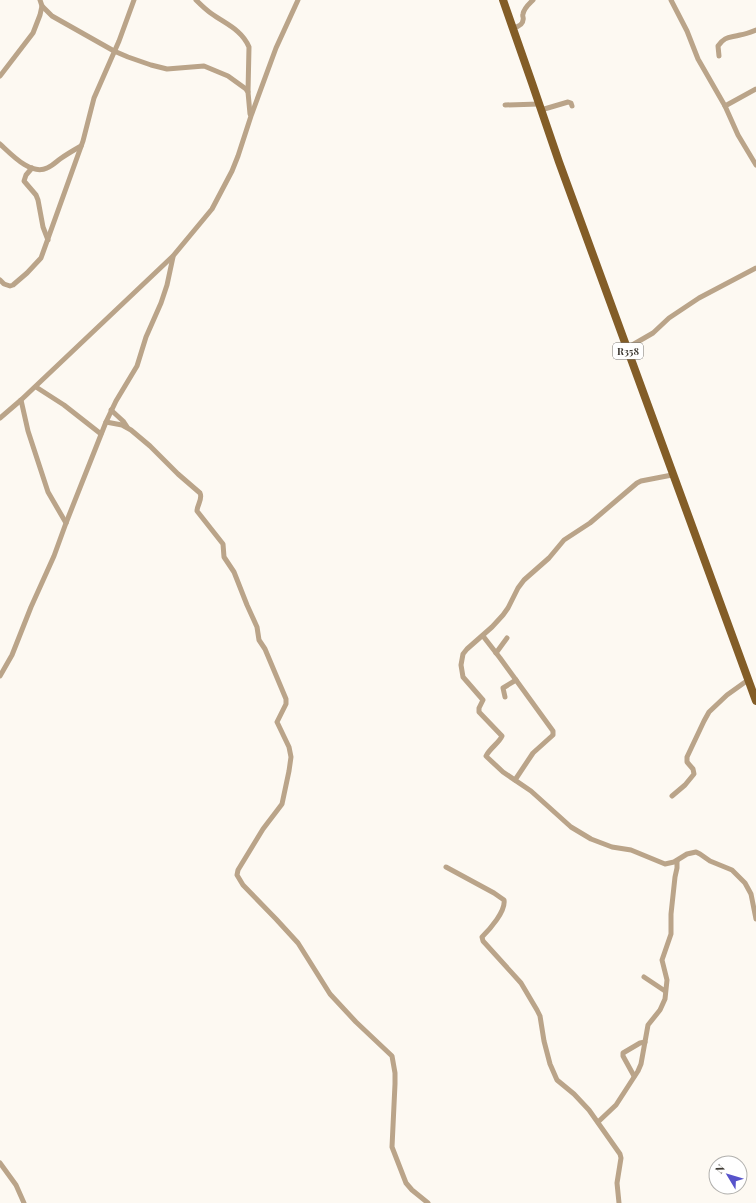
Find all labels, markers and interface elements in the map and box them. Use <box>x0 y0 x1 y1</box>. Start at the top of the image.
road number: R358 <box>613 343 643 359</box>
north arrow <box>708 1155 748 1195</box>
text: N <box>711 1161 728 1176</box>

